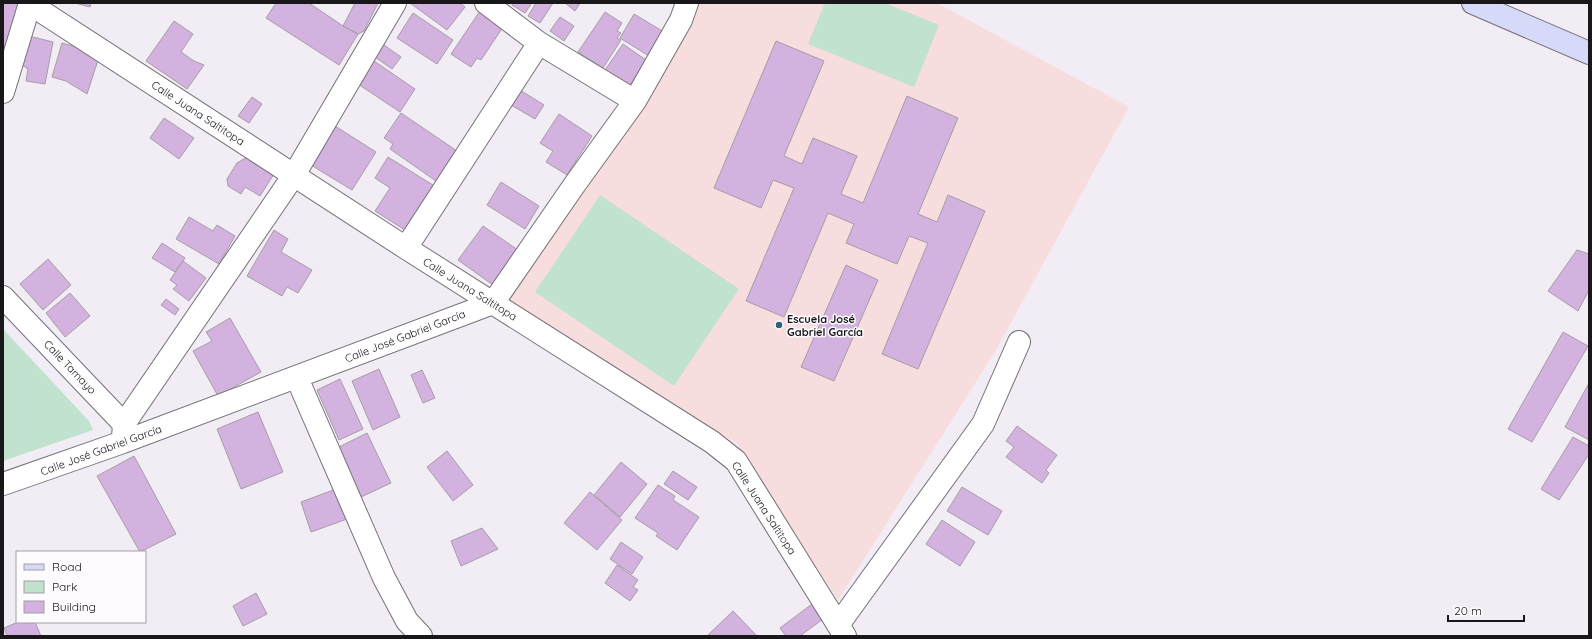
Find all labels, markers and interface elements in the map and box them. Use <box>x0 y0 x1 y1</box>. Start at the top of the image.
street label: Calle Juana Saltitopa <box>149 78 247 148</box>
street label: Calle Juana Saltitopa <box>420 254 520 324</box>
street label: Calle José Gabriel García <box>343 307 467 365</box>
place label: Escuela José Gabriel García <box>787 312 863 339</box>
marker: Escuela José Gabriel García <box>774 320 784 330</box>
street label: Calle Tamayo <box>41 337 100 397</box>
street label: Calle José Gabriel García <box>38 422 164 478</box>
street label: Calle Juana Saltitopa <box>729 459 799 557</box>
legend <box>16 551 146 623</box>
text: Road <box>52 559 82 574</box>
text: Park <box>52 579 77 594</box>
scale bar <box>1448 597 1524 623</box>
text: Building <box>52 599 96 614</box>
text: 20 m <box>1454 603 1482 618</box>

